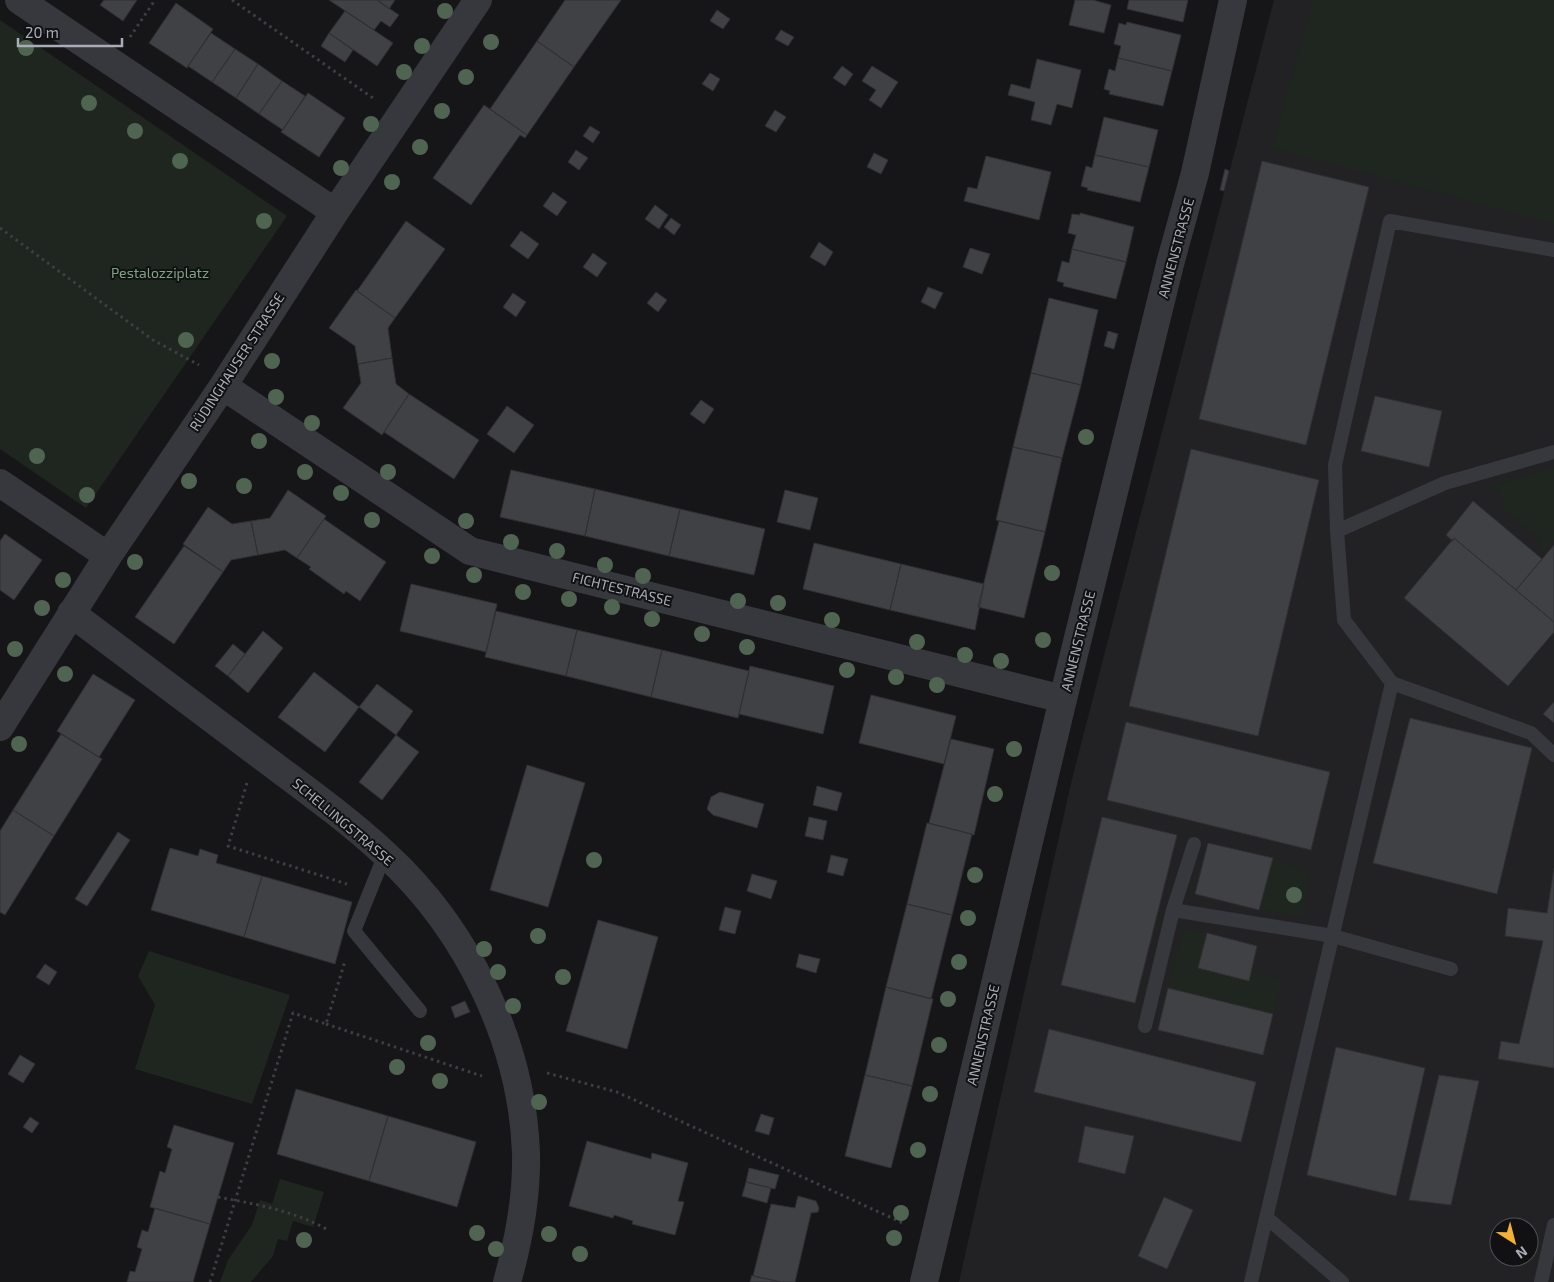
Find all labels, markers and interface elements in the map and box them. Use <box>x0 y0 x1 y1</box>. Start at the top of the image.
scale bar <box>18 15 121 47</box>
text: 20 m <box>25 23 59 41</box>
street label: ANNENSTRASSE <box>1154 196 1197 300</box>
park label: Pestalozziplatz <box>111 264 209 281</box>
street label: RÜDINGHAUSER STRASSE <box>186 289 288 434</box>
street label: FICHTESTRASSE <box>571 568 674 609</box>
street label: ANNENSTRASSE <box>1057 589 1098 693</box>
street label: SCHELLINGSTRASSE <box>289 774 397 869</box>
street label: ANNENSTRASSE <box>963 983 1002 1087</box>
north arrow <box>1489 1217 1539 1267</box>
text: N <box>1513 1243 1531 1263</box>

